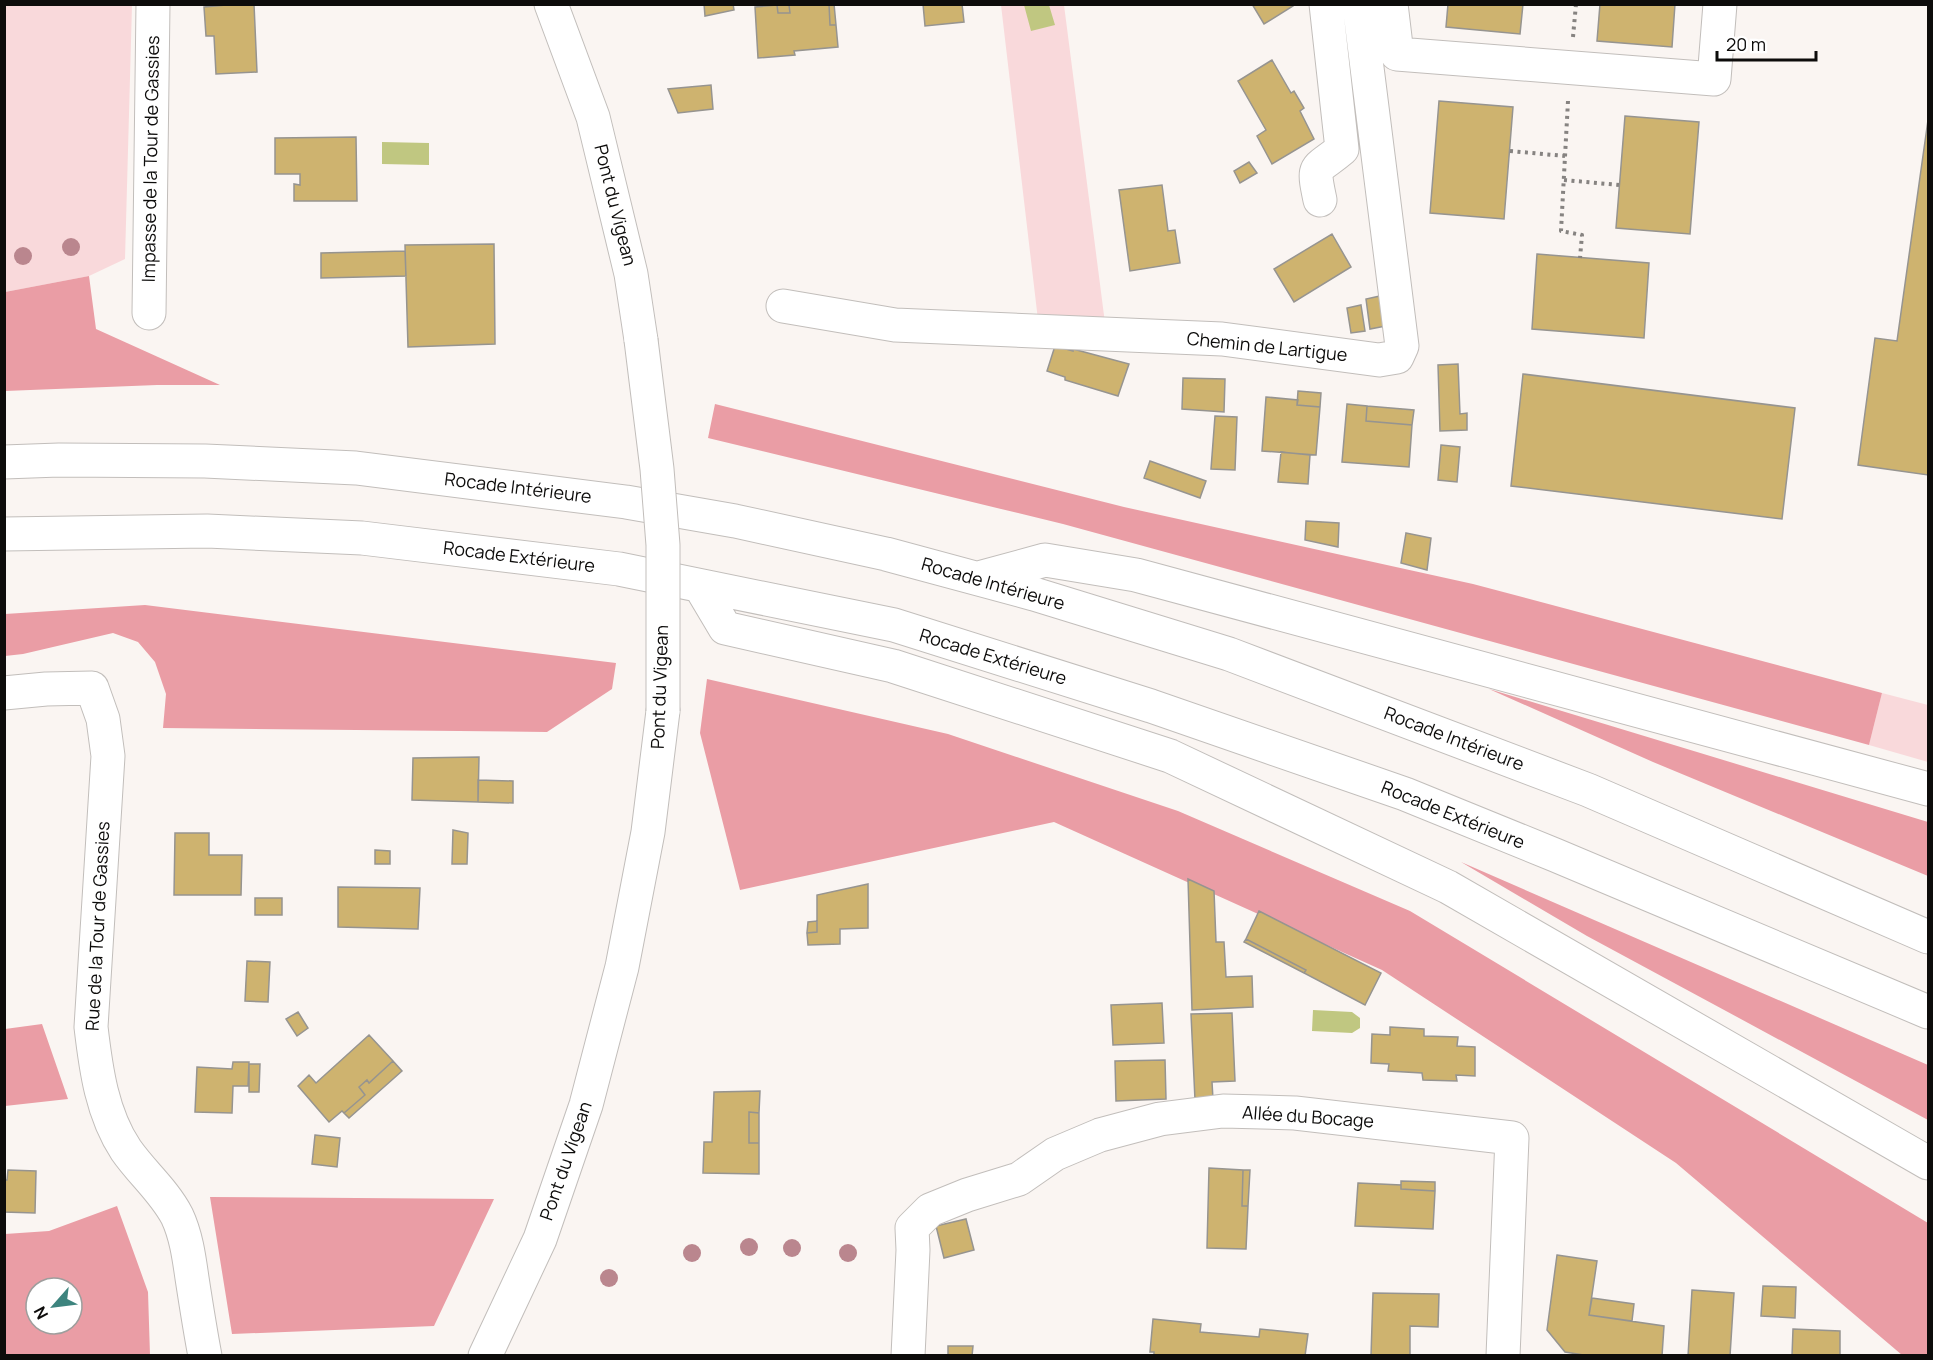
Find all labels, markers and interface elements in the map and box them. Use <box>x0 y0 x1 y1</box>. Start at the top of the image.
scale bar <box>1717 24 1816 62</box>
text: 20 m <box>1726 32 1766 56</box>
street label: Impasse de la Tour de Gassies <box>136 35 164 283</box>
street label: Pont du Vigean <box>589 142 643 268</box>
street label: Chemin de Lartigue <box>1186 326 1349 366</box>
street label: Rocade Intérieure <box>443 466 593 508</box>
street label: Rocade Extérieure <box>442 535 596 577</box>
street label: Rocade Intérieure <box>919 551 1068 615</box>
street label: Rocade Extérieure <box>917 622 1070 690</box>
street label: Pont du Vigean <box>645 624 673 750</box>
street label: Rocade Intérieure <box>1381 700 1528 776</box>
street label: Rocade Extérieure <box>1378 774 1529 854</box>
street label: Rue de la Tour de Gassies <box>80 820 114 1031</box>
street label: Pont du Vigean <box>533 1098 597 1223</box>
street label: Allée du Bocage <box>1241 1099 1375 1133</box>
north arrow <box>24 1276 84 1336</box>
text: N <box>28 1303 53 1323</box>

